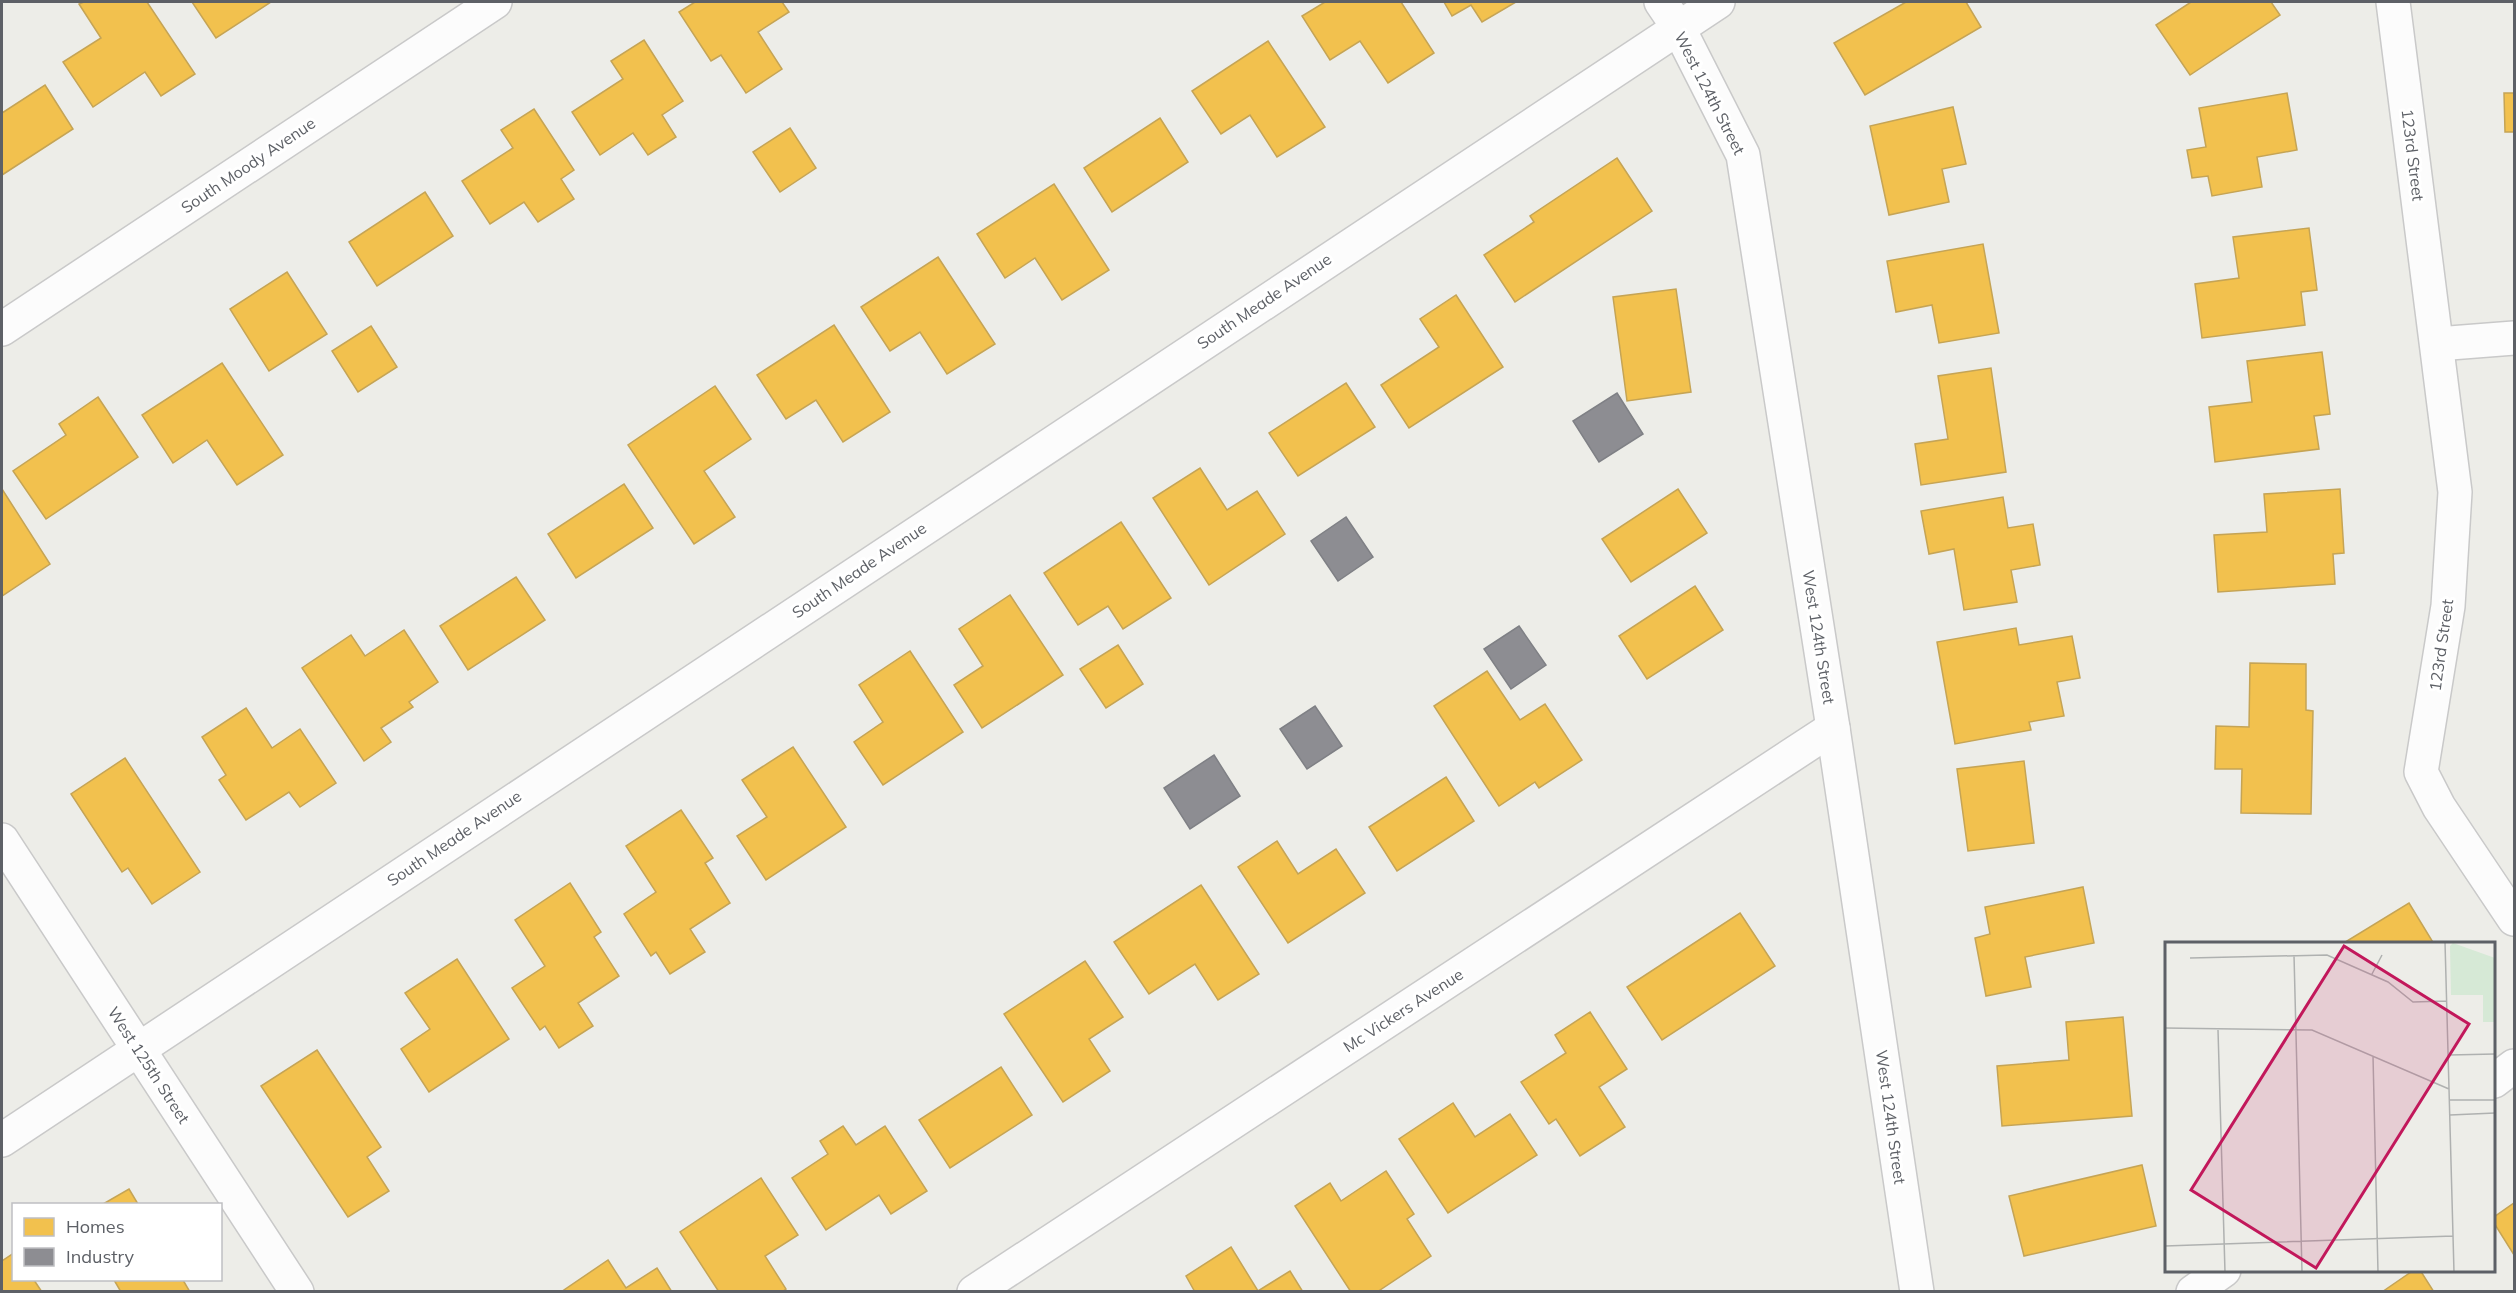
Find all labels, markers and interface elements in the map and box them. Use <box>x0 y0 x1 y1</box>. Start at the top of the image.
street label: West 124th Street <box>1670 28 1750 158</box>
street label: 123rd Street <box>2397 108 2429 203</box>
street label: South Moody Avenue <box>177 113 319 217</box>
street label: South Meade Avenue <box>1193 249 1335 353</box>
street label: South Meade Avenue <box>788 518 930 622</box>
street label: West 124th Street <box>1799 569 1840 706</box>
street label: 123rd Street <box>2425 597 2457 692</box>
street label: South Meade Avenue <box>383 786 525 890</box>
inset map <box>2165 942 2495 1272</box>
street label: Mc Vickers Avenue <box>1339 964 1467 1056</box>
street label: West 125th Street <box>104 1003 194 1128</box>
street label: West 124th Street <box>1872 1049 1910 1186</box>
legend <box>12 1203 222 1281</box>
text: Homes <box>66 1215 125 1238</box>
text: Industry <box>66 1245 135 1268</box>

